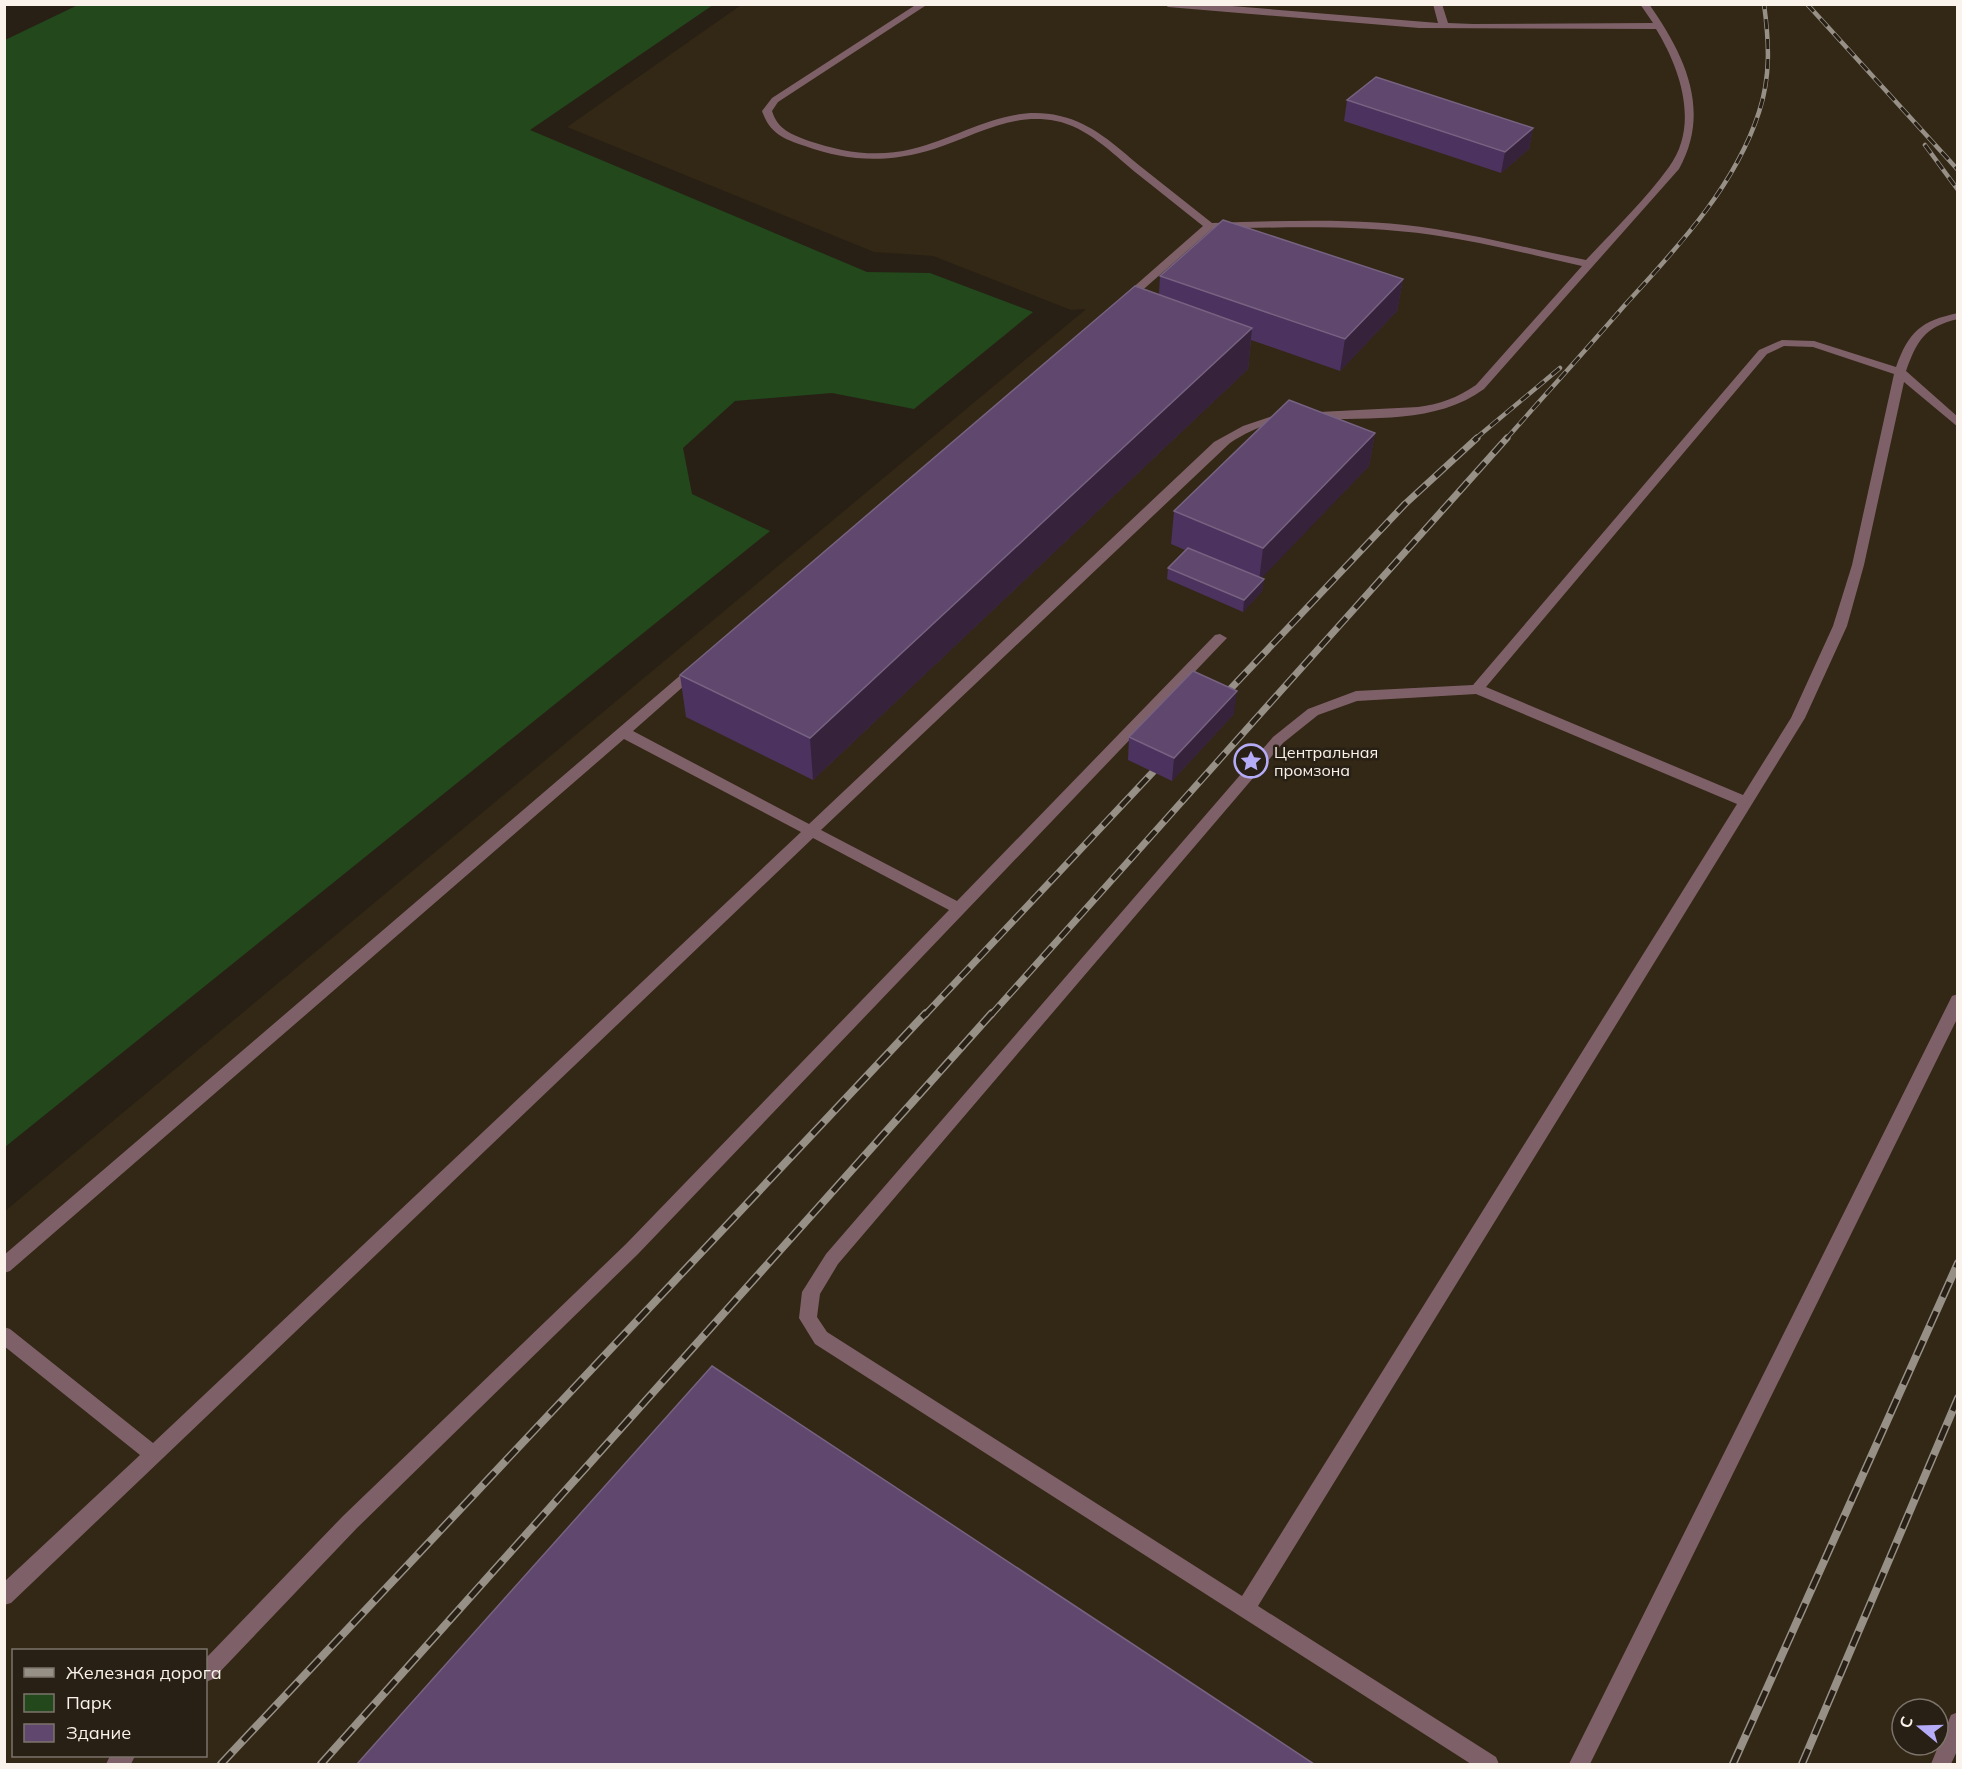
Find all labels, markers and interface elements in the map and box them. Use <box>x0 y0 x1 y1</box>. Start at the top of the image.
place label: Центральная промзона <box>1274 742 1378 780</box>
place icon: Центральная промзона <box>1233 743 1269 779</box>
legend <box>12 1649 207 1757</box>
text: Железная дорога <box>66 1661 222 1684</box>
text: Парк <box>66 1691 112 1714</box>
north arrow <box>1890 1697 1950 1757</box>
text: С <box>1895 1714 1917 1731</box>
text: Здание <box>66 1721 131 1744</box>

